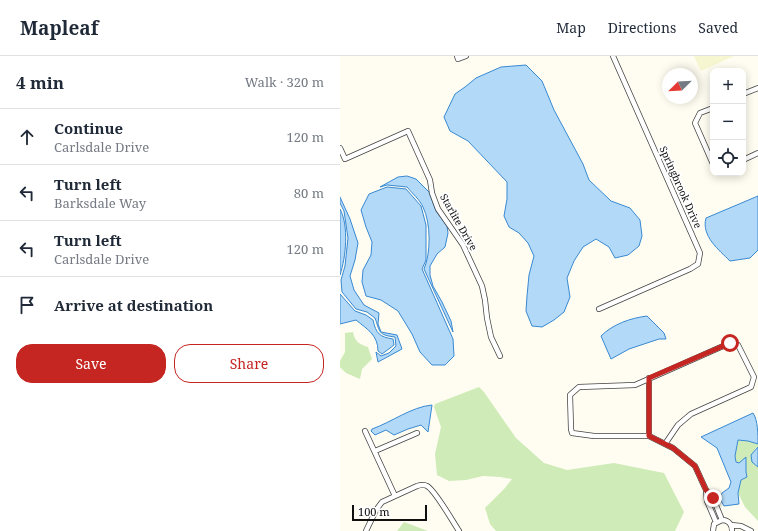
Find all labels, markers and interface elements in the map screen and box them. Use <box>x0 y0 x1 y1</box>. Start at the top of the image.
text: Mapleaf <box>20 15 98 41</box>
text: Map <box>556 18 586 37</box>
text: Directions <box>608 18 676 37</box>
text: Saved <box>698 18 738 37</box>
north arrow <box>662 68 698 104</box>
map controls <box>710 68 746 176</box>
button: + <box>710 68 746 104</box>
text: 4 min <box>16 71 64 94</box>
text: Walk · 320 m <box>245 73 324 91</box>
button: − <box>710 104 746 140</box>
text: Continue <box>54 118 123 138</box>
icon: ahead <box>16 126 38 148</box>
text: 120 m <box>287 128 324 146</box>
text: Carlsdale Drive <box>54 138 149 156</box>
button: locate <box>710 140 746 176</box>
street label: Springbrook Drive <box>657 144 705 230</box>
text: Turn left <box>54 174 122 194</box>
icon: left <box>16 182 38 204</box>
text: 80 m <box>294 184 324 202</box>
street label: Starlite Drive <box>437 191 481 253</box>
text: Barksdale Way <box>54 194 146 212</box>
text: Turn left <box>54 230 122 250</box>
icon: left <box>16 238 38 260</box>
text: 120 m <box>287 240 324 258</box>
text: Carlsdale Drive <box>54 250 149 268</box>
icon: arrive <box>16 294 38 316</box>
text: Arrive at destination <box>54 295 213 315</box>
route start <box>721 334 739 352</box>
button: Save <box>16 344 166 383</box>
button: Share <box>174 344 324 383</box>
route end <box>704 489 722 507</box>
scale bar <box>352 503 427 522</box>
text: 100 m <box>358 504 390 519</box>

